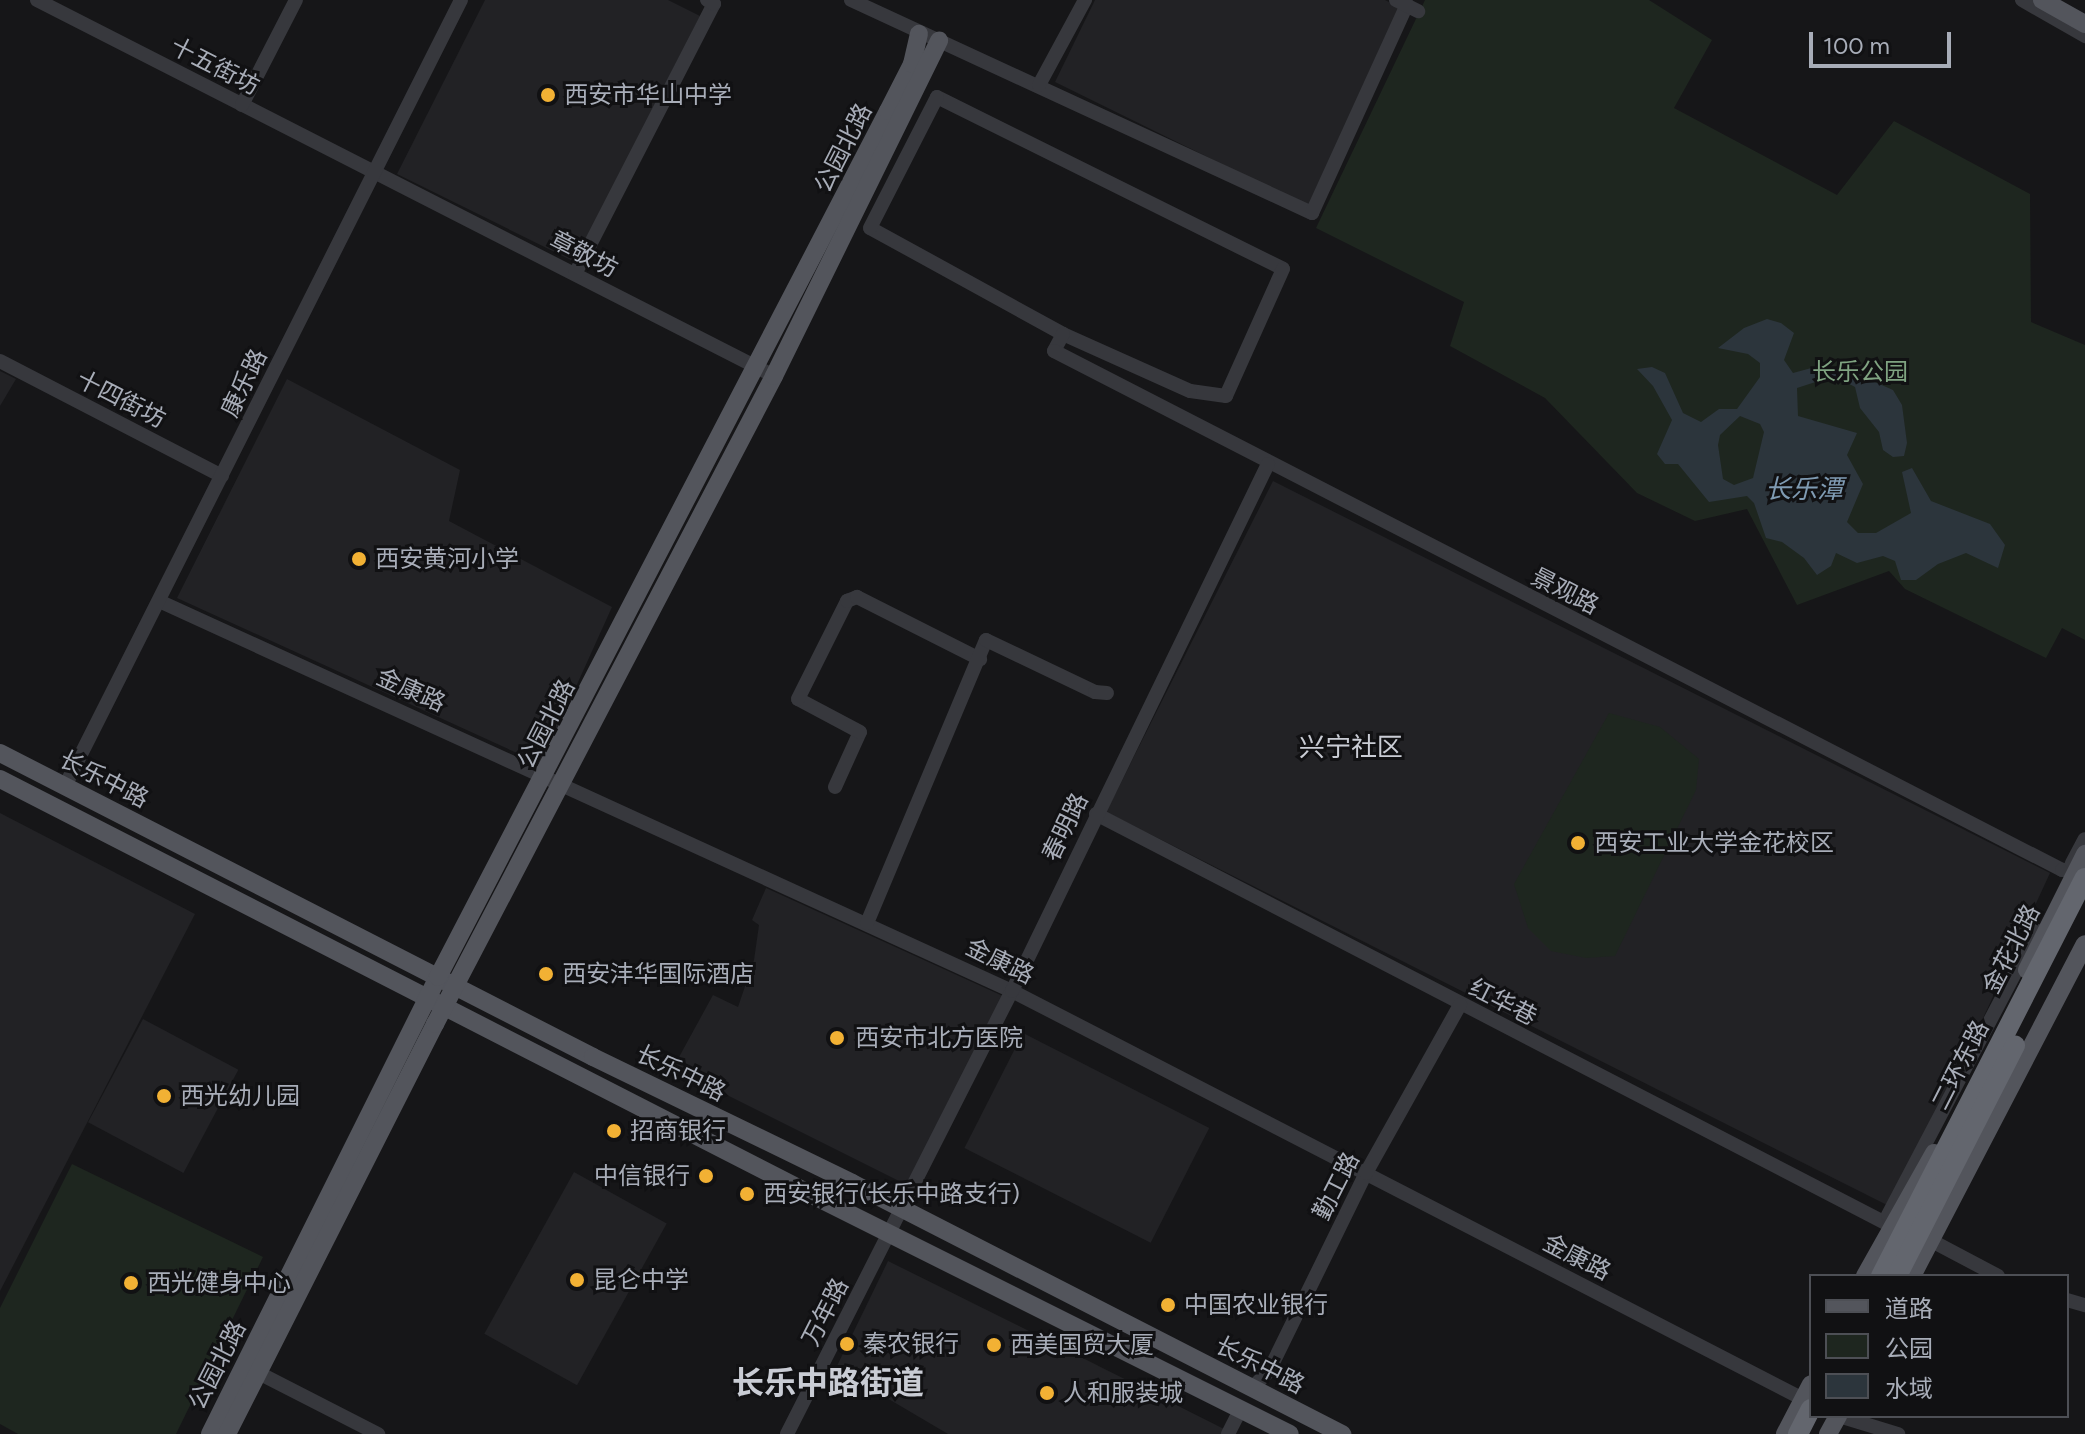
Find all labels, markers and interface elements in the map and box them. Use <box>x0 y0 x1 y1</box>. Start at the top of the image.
scale bar <box>1813 16 1955 66</box>
street label: 十五街坊 <box>166 31 264 101</box>
text: 100 m <box>1823 31 1890 60</box>
place label: 西安市华山中学 <box>564 81 732 109</box>
marker: 西安市华山中学 <box>539 86 557 104</box>
street label: 公园北路 <box>808 99 878 197</box>
street label: 章敬坊 <box>545 225 623 283</box>
street label: 康乐路 <box>215 344 273 422</box>
park label: 长乐公园 <box>1812 358 1908 386</box>
street label: 十四街坊 <box>72 364 170 434</box>
water label: 长乐潭 <box>1765 474 1843 506</box>
place label: 西安黄河小学 <box>375 545 519 573</box>
marker: 西安黄河小学 <box>350 550 368 568</box>
street label: 景观路 <box>1526 562 1604 620</box>
street label: 金康路 <box>372 662 450 718</box>
street label: 公园北路 <box>511 675 581 773</box>
district label: 兴宁社区 <box>1299 732 1403 764</box>
street label: 长乐中路 <box>55 744 153 814</box>
street label: 春明路 <box>1036 788 1094 866</box>
place label: 西安工业大学金花校区 <box>1594 829 1834 857</box>
marker: 西安工业大学金花校区 <box>1569 834 1587 852</box>
street label: 金花北路 <box>1976 900 2046 998</box>
street label: 金康路 <box>961 932 1039 990</box>
place label: 西安沣华国际酒店 <box>562 960 754 988</box>
marker: 西安沣华国际酒店 <box>537 965 555 983</box>
street label: 红华巷 <box>1464 973 1542 1031</box>
street label: 二环东路 <box>1925 1016 1995 1114</box>
place label: 西安市北方医院 <box>855 1024 1023 1052</box>
marker: 西安市北方医院 <box>826 1027 848 1049</box>
street label: 长乐中路 <box>632 1039 730 1107</box>
place label: 西光幼儿园 <box>180 1082 300 1110</box>
marker: 西光幼儿园 <box>155 1087 173 1105</box>
place label: 招商银行 <box>630 1117 726 1145</box>
marker: 招商银行 <box>605 1122 623 1140</box>
street label: 勤工路 <box>1307 1147 1365 1225</box>
place label: 中信银行 <box>594 1162 690 1190</box>
marker: 中信银行 <box>697 1167 715 1185</box>
place label: 西安银行(长乐中路支行) <box>763 1180 1020 1208</box>
marker: 西安银行(长乐中路支行) <box>738 1185 756 1203</box>
street label: 金康路 <box>1538 1228 1616 1286</box>
place label: 昆仑中学 <box>593 1266 689 1294</box>
place label: 西光健身中心 <box>147 1269 291 1297</box>
marker: 昆仑中学 <box>568 1271 586 1289</box>
street label: 万年路 <box>796 1273 854 1351</box>
marker: 西光健身中心 <box>122 1274 140 1292</box>
legend <box>1809 1274 2069 1418</box>
place label: 中国农业银行 <box>1184 1291 1328 1319</box>
text: 道路 <box>1885 1294 1933 1323</box>
marker: 中国农业银行 <box>1159 1296 1177 1314</box>
street label: 公园北路 <box>182 1316 252 1414</box>
place label: 秦农银行 <box>863 1330 959 1358</box>
street label: 长乐中路 <box>1211 1330 1309 1400</box>
place label: 西美国贸大厦 <box>1010 1331 1154 1359</box>
text: 公园 <box>1885 1334 1933 1363</box>
marker: 秦农银行 <box>838 1335 856 1353</box>
marker: 西美国贸大厦 <box>985 1336 1003 1354</box>
district label: 长乐中路街道 <box>732 1364 924 1402</box>
text: 水域 <box>1885 1374 1933 1403</box>
place label: 人和服装城 <box>1063 1379 1183 1407</box>
marker: 人和服装城 <box>1038 1384 1056 1402</box>

